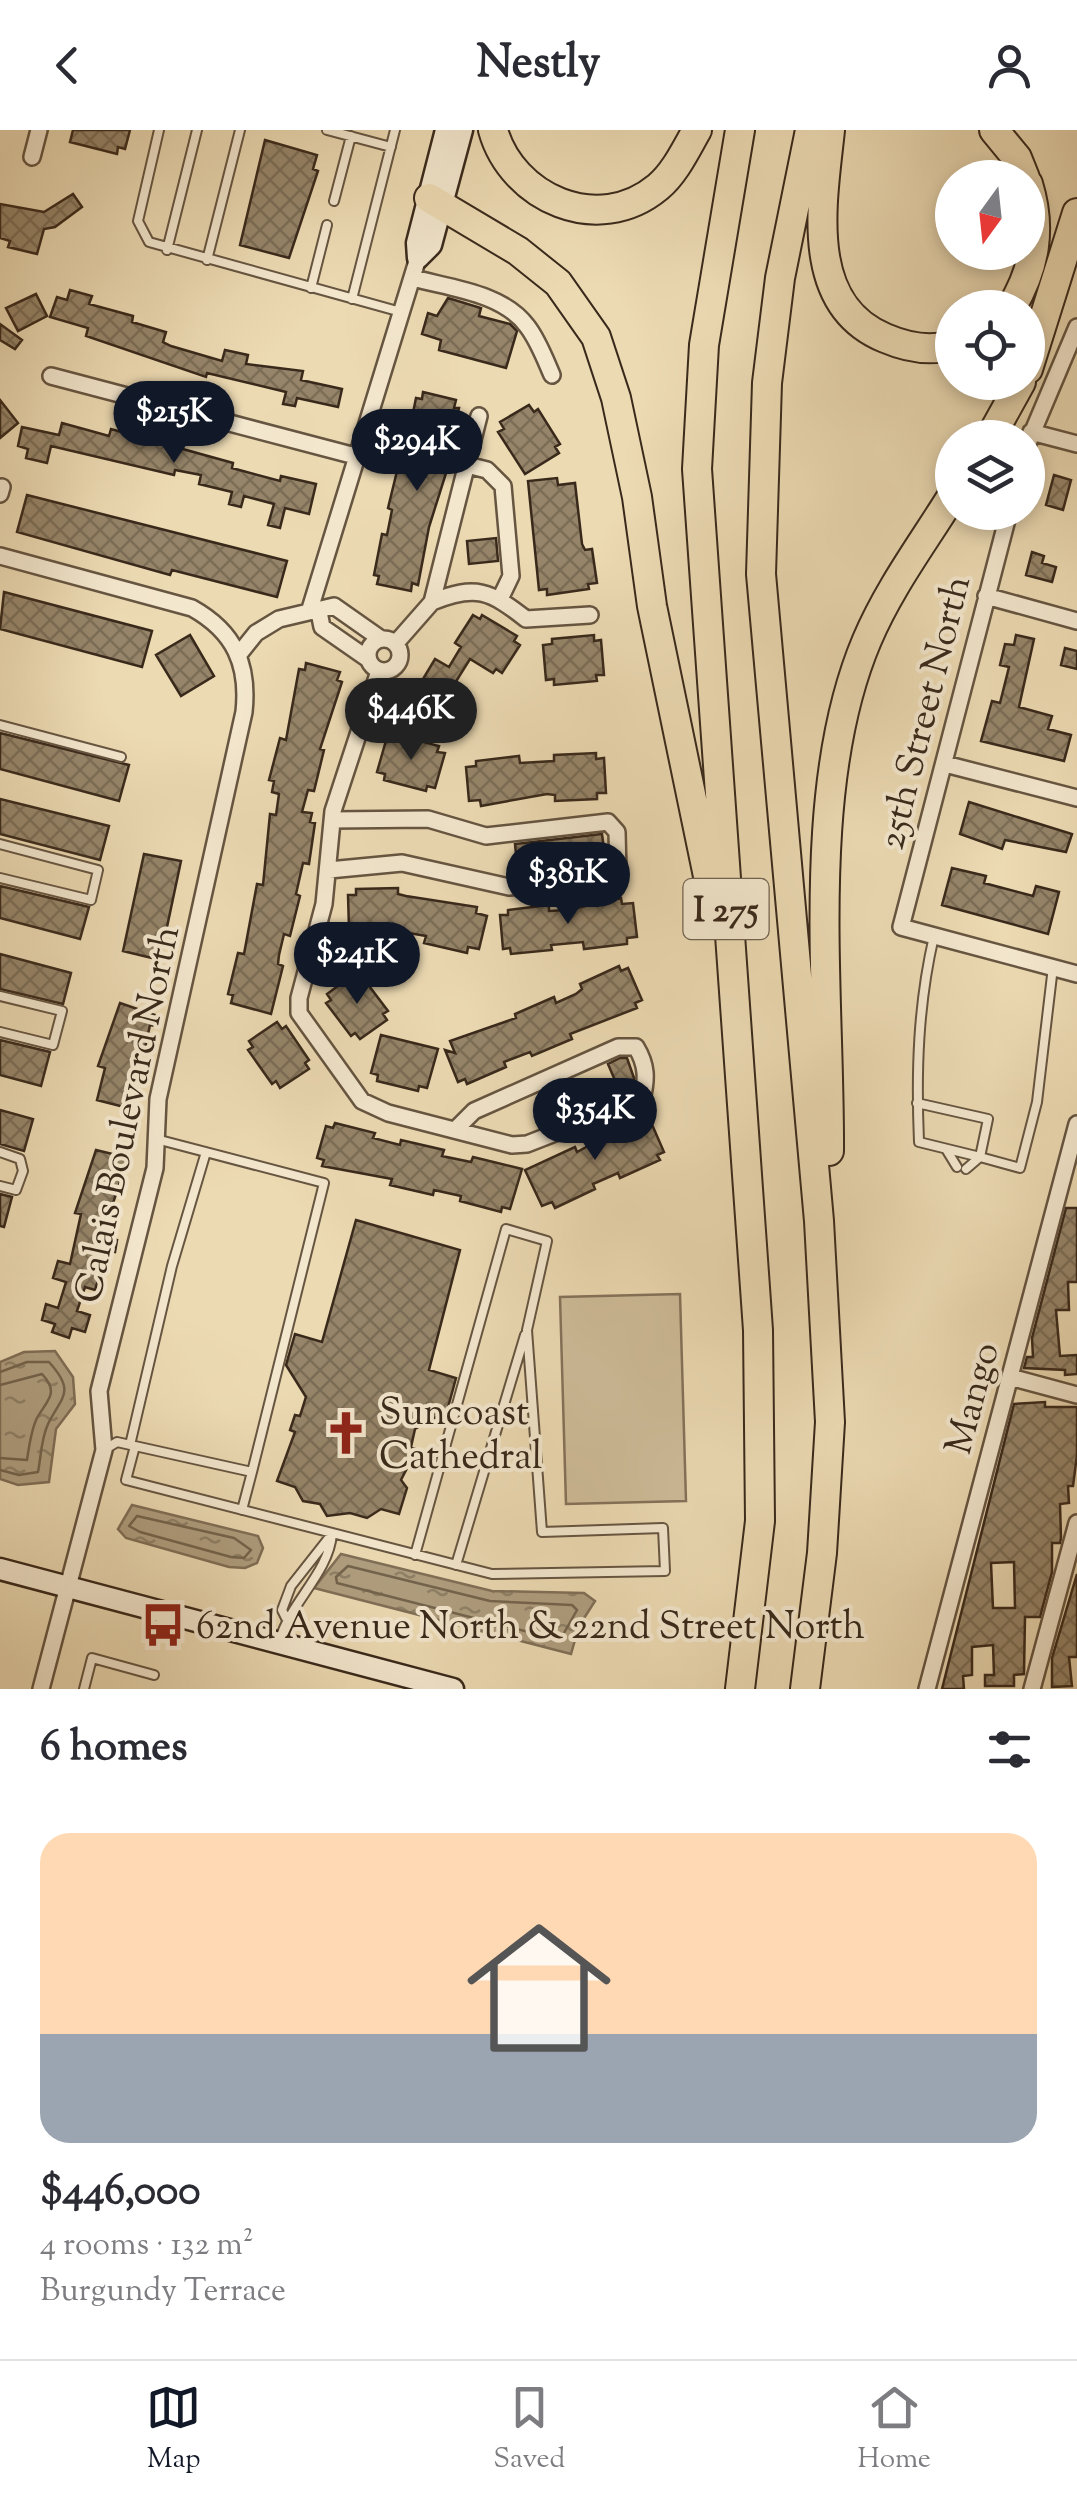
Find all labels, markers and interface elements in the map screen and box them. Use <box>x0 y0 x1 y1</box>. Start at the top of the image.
text: Nestly <box>477 33 600 98</box>
icon: back <box>40 38 95 93</box>
icon: person <box>982 38 1037 93</box>
north arrow <box>935 160 1045 270</box>
map controls <box>935 160 1045 530</box>
button: locate <box>935 290 1045 400</box>
pin: $215K <box>104 381 244 466</box>
text: $215K <box>135 390 213 436</box>
pin: $294K <box>347 409 487 494</box>
text: $294K <box>374 418 460 464</box>
button: layers <box>935 420 1045 530</box>
street label: 25th Street North <box>867 570 987 856</box>
pin: $446K <box>341 678 481 763</box>
text: $446K <box>367 687 455 733</box>
pin: $381K <box>498 842 638 927</box>
text: $381K <box>528 851 608 897</box>
road number: I 275 <box>684 879 768 939</box>
street label: Calais Boulevard North <box>64 921 196 1308</box>
pin: $241K <box>287 922 427 1007</box>
text: $241K <box>316 931 398 977</box>
pin: $354K <box>525 1078 665 1163</box>
text: $354K <box>555 1087 635 1133</box>
street label: Mango <box>934 1337 1016 1461</box>
place label: Suncoast Cathedral <box>379 1388 542 1486</box>
church icon: Suncoast Cathedral <box>322 1409 370 1457</box>
bus stop icon: 62nd Avenue North & 22nd Street North <box>139 1601 187 1649</box>
place label: 62nd Avenue North & 22nd Street North <box>196 1602 865 1656</box>
text: 6 homes <box>40 1719 187 1779</box>
icon: filters <box>982 1722 1037 1777</box>
icon: home <box>449 1898 629 2078</box>
text: $446,000 <box>40 2163 200 2223</box>
text: 4 rooms · 132 m² <box>40 2223 254 2269</box>
text: Burgundy Terrace <box>40 2269 286 2315</box>
tab: Map <box>146 2380 201 2480</box>
tab: Saved <box>493 2380 565 2480</box>
tab: Home <box>857 2380 931 2480</box>

